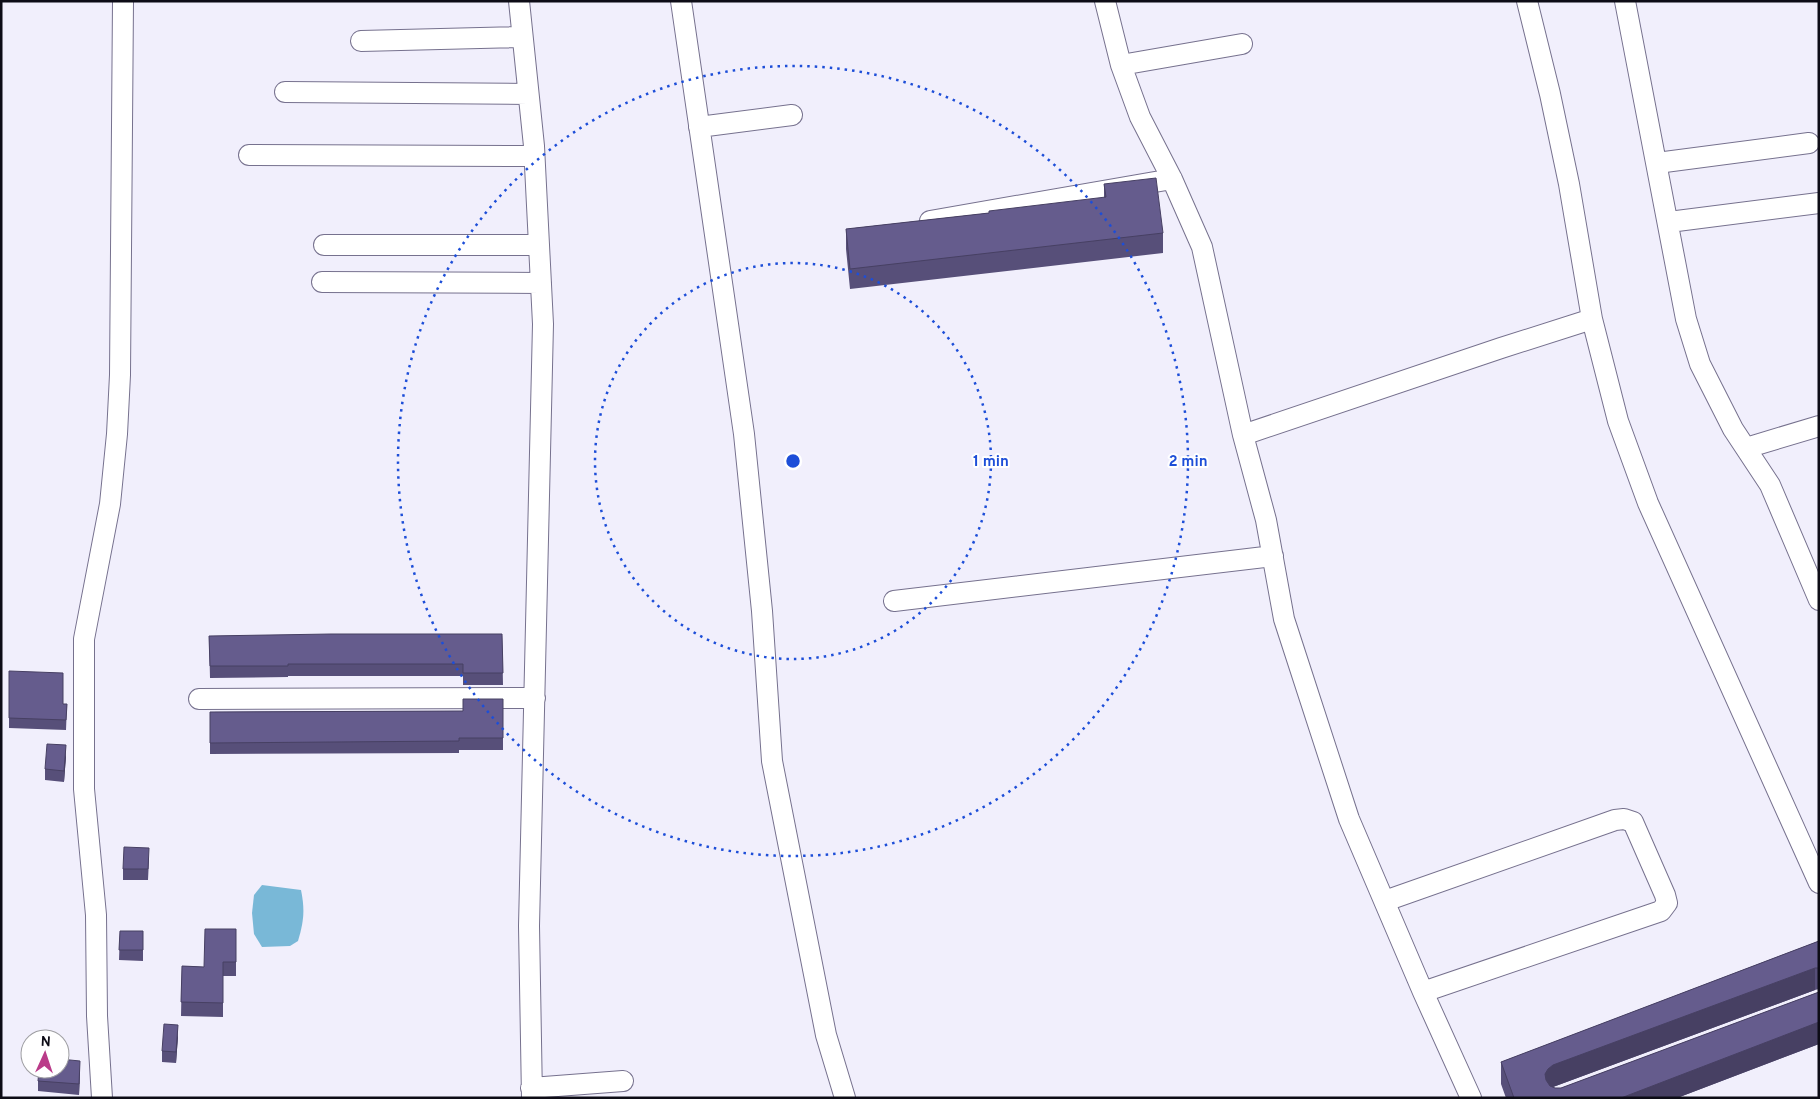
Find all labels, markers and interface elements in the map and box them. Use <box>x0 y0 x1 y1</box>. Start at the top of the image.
centre of rings <box>784 452 802 470</box>
text: 1 min <box>973 453 1009 472</box>
text: 2 min <box>1168 453 1208 472</box>
north arrow <box>20 1029 70 1079</box>
text: N <box>40 1034 51 1051</box>

